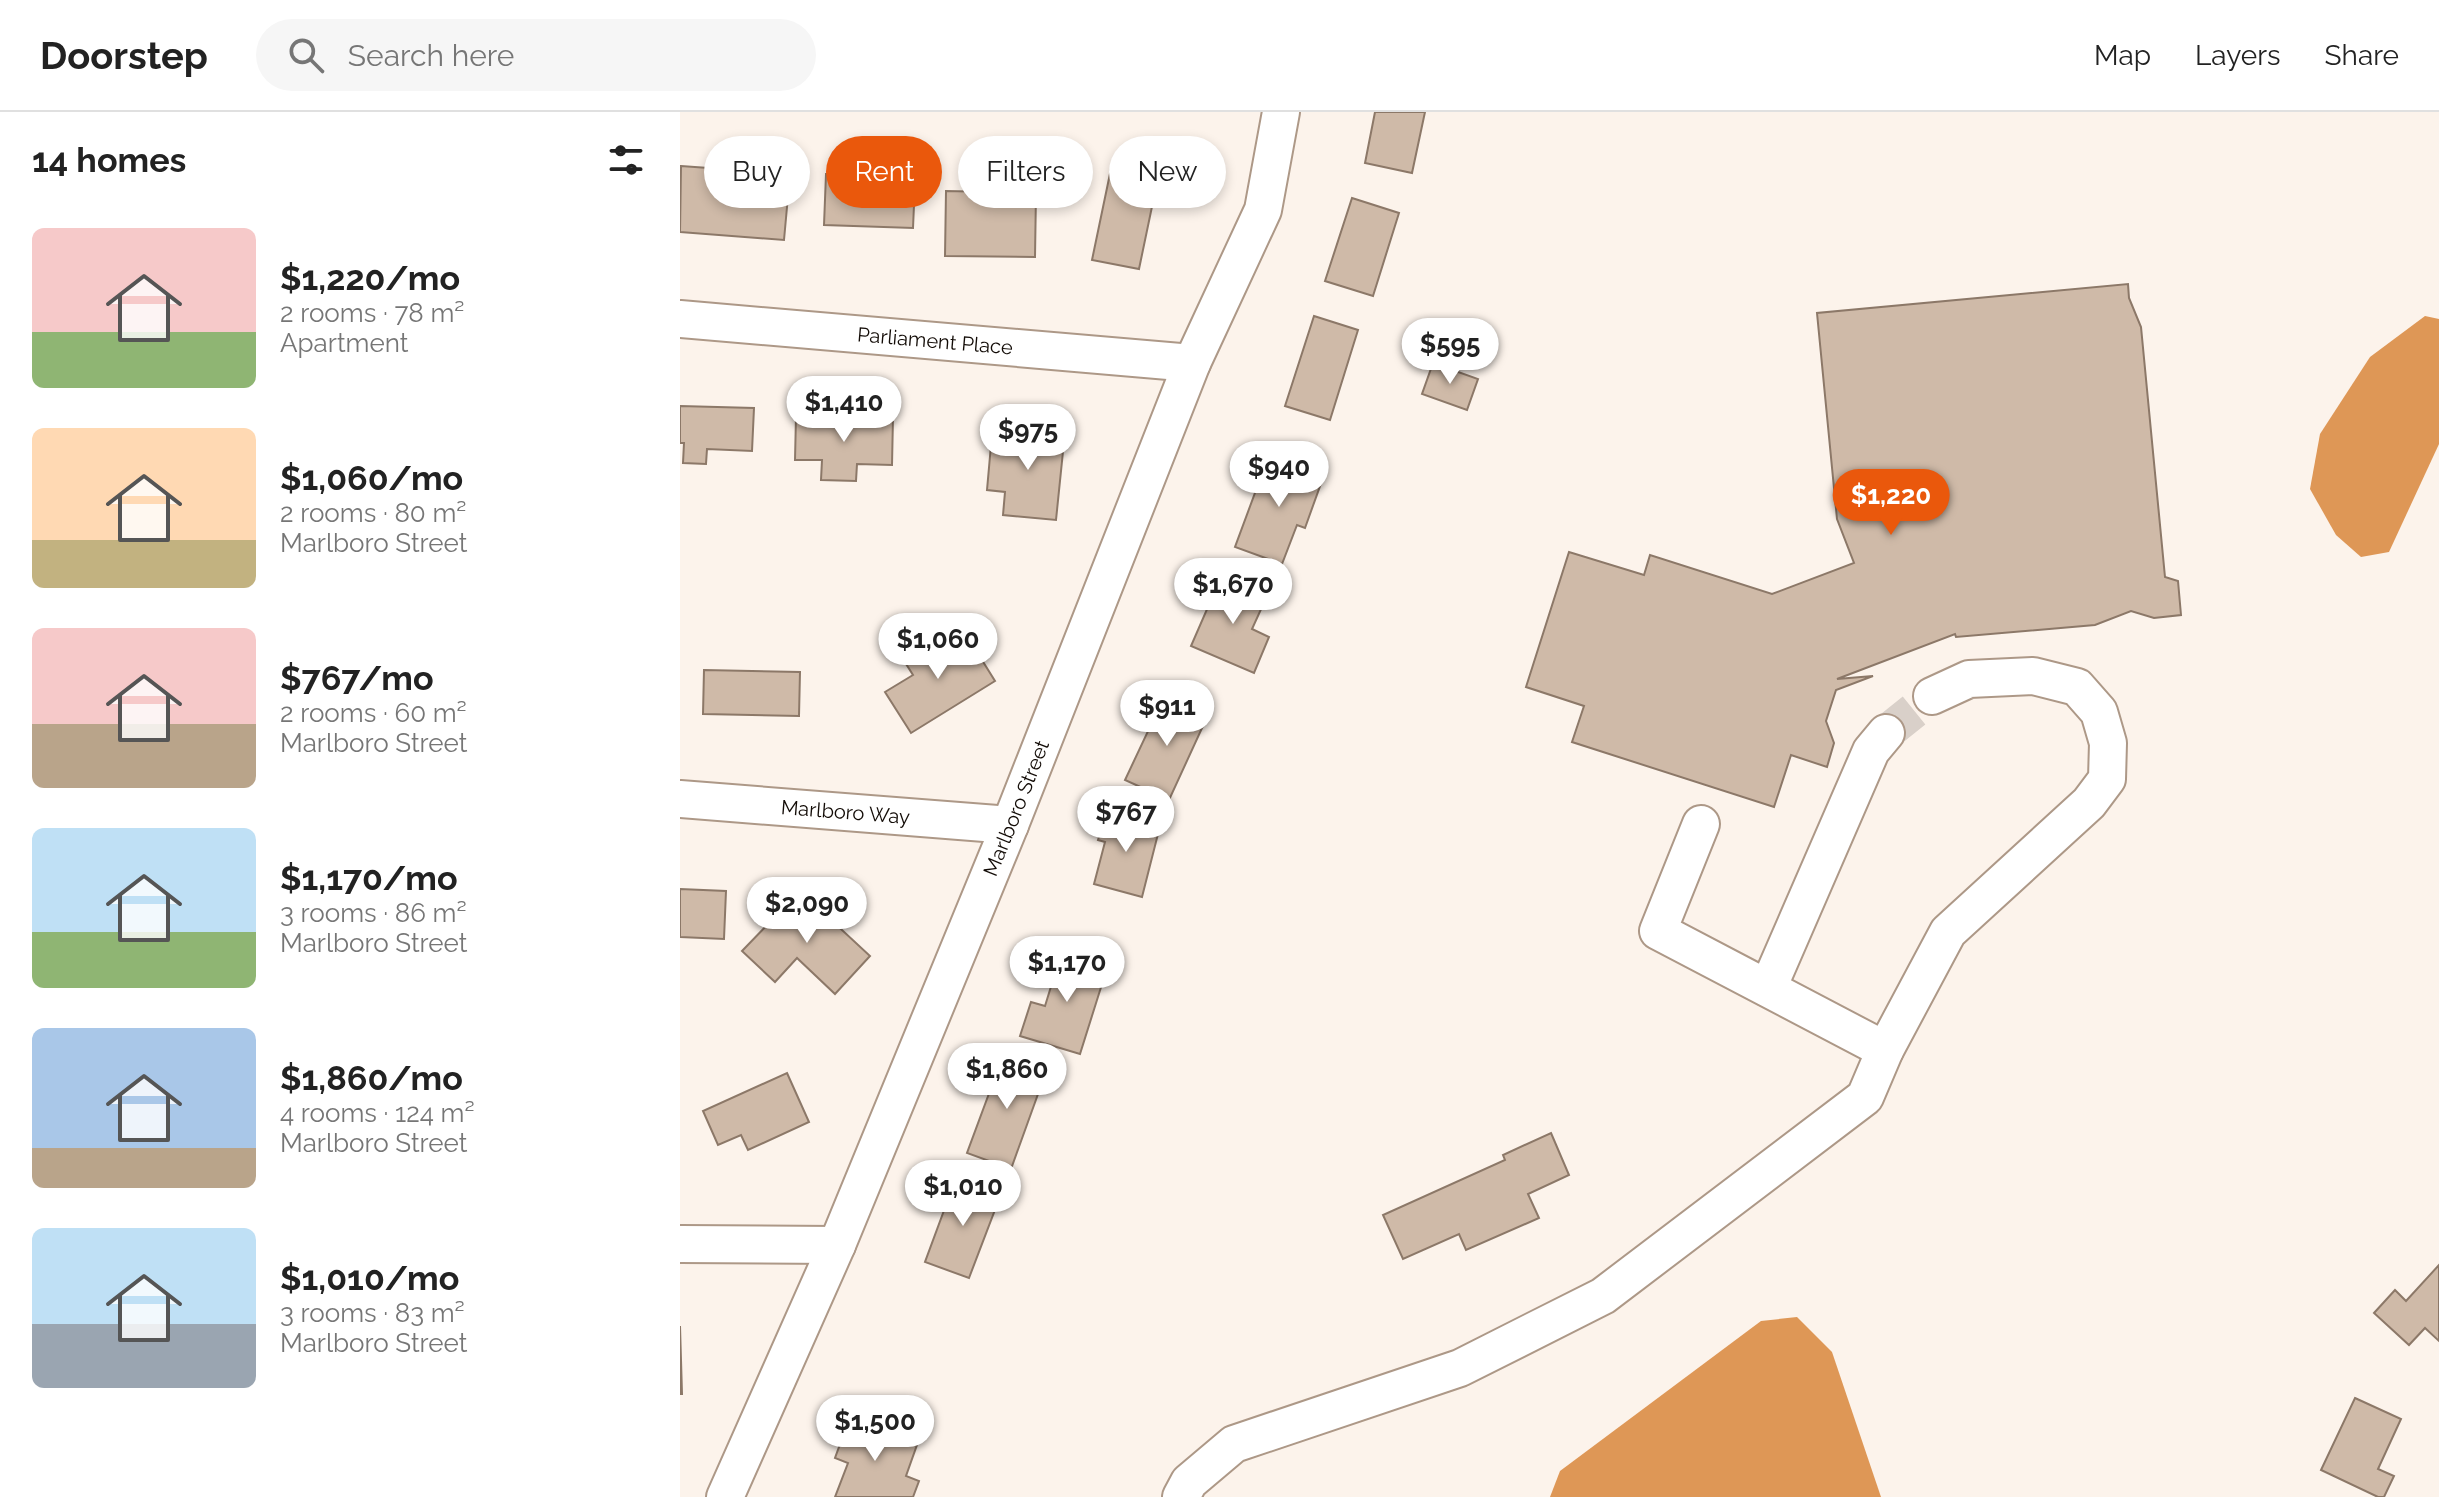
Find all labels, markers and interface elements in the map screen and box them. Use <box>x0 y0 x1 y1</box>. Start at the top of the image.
search box <box>256 19 816 91</box>
text: Doorstep <box>40 33 208 78</box>
icon: search <box>284 33 328 77</box>
text: Search here <box>348 38 514 73</box>
text: Map <box>2094 39 2151 72</box>
text: Layers <box>2195 39 2281 72</box>
text: Share <box>2325 39 2399 72</box>
chip: Buy <box>704 136 810 208</box>
chip: Rent <box>826 136 942 208</box>
chip: Filters <box>958 136 1093 208</box>
chip: New <box>1109 136 1226 208</box>
icon: filters <box>604 138 648 182</box>
text: 14 homes <box>32 140 186 180</box>
text: $1,220/mo <box>280 258 460 298</box>
icon: home <box>96 260 192 356</box>
text: 2 rooms · 78 m² <box>280 298 464 328</box>
pin: $595 <box>1403 318 1497 386</box>
street label: Parliament Place <box>856 322 1014 360</box>
text: Apartment <box>280 328 409 358</box>
text: $595 <box>1420 329 1480 359</box>
pin: $1,410 <box>779 376 909 444</box>
text: $1,410 <box>804 387 884 417</box>
pin: $975 <box>981 404 1075 472</box>
text: $975 <box>998 415 1058 445</box>
pin: $940 <box>1232 441 1326 509</box>
text: $940 <box>1248 452 1310 482</box>
text: $1,060/mo <box>280 458 463 498</box>
icon: home <box>96 460 192 556</box>
pin: $1,220 <box>1826 469 1956 537</box>
text: $1,220 <box>1851 480 1931 510</box>
text: 2 rooms · 80 m² <box>280 498 466 528</box>
text: Marlboro Street <box>280 528 467 558</box>
pin: $1,670 <box>1168 558 1298 626</box>
text: $1,670 <box>1192 569 1274 599</box>
pin: $1,060 <box>873 613 1003 681</box>
text: $1,060 <box>896 624 980 654</box>
text: $767/mo <box>280 658 434 698</box>
icon: home <box>96 660 192 756</box>
pin: $911 <box>1120 680 1214 748</box>
text: $911 <box>1138 691 1196 721</box>
text: 2 rooms · 60 m² <box>280 698 467 728</box>
text: Marlboro Street <box>280 728 467 758</box>
street label: Marlboro Street <box>978 736 1054 880</box>
pin: $767 <box>1079 786 1173 854</box>
street label: Marlboro Way <box>780 795 911 829</box>
text: $767 <box>1095 797 1157 827</box>
text: $1,170/mo <box>280 858 458 898</box>
icon: home <box>96 860 192 956</box>
pin: $2,090 <box>742 877 872 945</box>
text: $2,090 <box>765 888 849 918</box>
text: 3 rooms · 86 m² <box>280 898 467 928</box>
text: Marlboro Street <box>280 928 467 958</box>
pin: $1,170 <box>1002 936 1132 1004</box>
text: $1,170 <box>1028 947 1106 977</box>
pin: $1,860 <box>942 1043 1072 1111</box>
text: $1,860 <box>966 1054 1048 1084</box>
text: $1,860/mo <box>280 1058 463 1098</box>
icon: home <box>96 1060 192 1156</box>
text: 4 rooms · 124 m² <box>280 1098 475 1128</box>
text: Marlboro Street <box>280 1128 467 1158</box>
pin: $1,010 <box>898 1160 1028 1228</box>
text: $1,010 <box>923 1171 1003 1201</box>
text: $1,010/mo <box>280 1258 459 1298</box>
icon: home <box>96 1260 192 1356</box>
text: 3 rooms · 83 m² <box>280 1298 465 1328</box>
text: Marlboro Street <box>280 1328 467 1358</box>
pin: $1,500 <box>810 1395 940 1463</box>
text: $1,500 <box>834 1406 916 1436</box>

